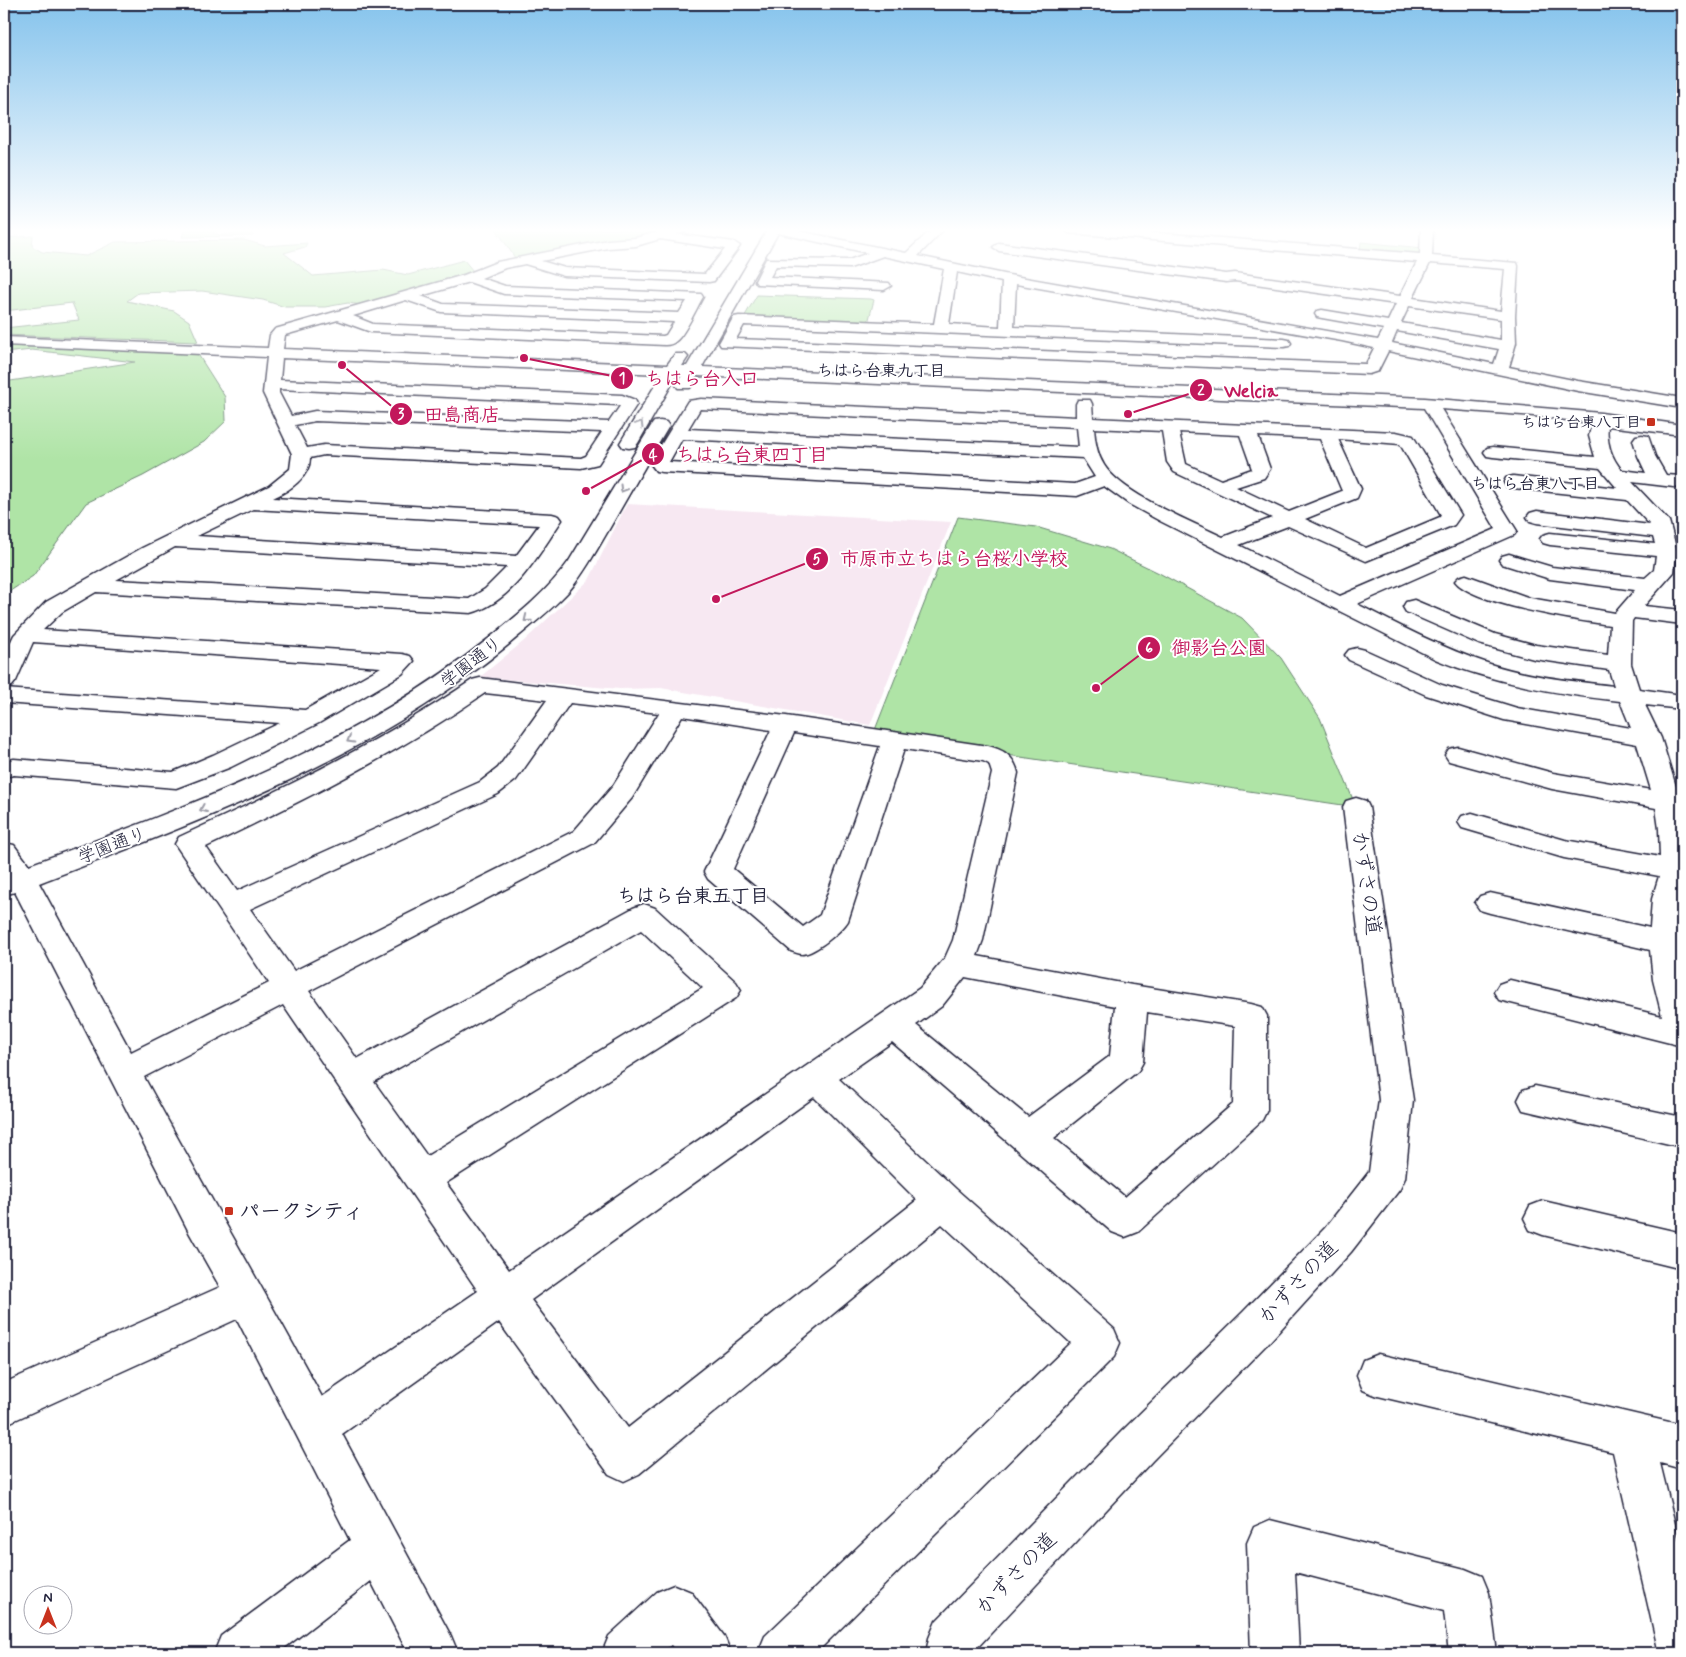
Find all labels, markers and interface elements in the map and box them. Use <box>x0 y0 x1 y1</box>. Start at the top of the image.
callout: ちはら台入口 <box>610 361 769 395</box>
district label: ちはら台東九丁目 <box>817 361 945 382</box>
text: ちはら台入口 <box>645 367 759 392</box>
text: 1 <box>619 369 625 389</box>
callout: Welcia <box>1189 373 1287 407</box>
text: Welcia <box>1223 379 1278 404</box>
text: 2 <box>1197 381 1205 401</box>
callout: 田島商店 <box>389 397 510 431</box>
text: 田島商店 <box>424 403 500 428</box>
text: 3 <box>398 405 405 425</box>
place label: ちはら台東八丁目 <box>1521 413 1641 433</box>
marker: ちはら台東八丁目 <box>1645 416 1657 428</box>
one-way arrow <box>634 420 644 429</box>
callout: ちはら台東四丁目 <box>641 437 838 471</box>
text: ちはら台東四丁目 <box>676 443 828 468</box>
text: 4 <box>649 446 658 466</box>
district label: ちはら台東八丁目 <box>1471 474 1599 495</box>
one-way arrow <box>619 484 629 493</box>
callout: 市原市立ちはら台桜小学校 <box>805 542 1078 576</box>
text: 市原市立ちはら台桜小学校 <box>840 547 1068 572</box>
text: 5 <box>812 550 822 570</box>
one-way arrow <box>524 613 533 621</box>
callout: 御影台公園 <box>1136 631 1276 665</box>
street label: 学園通り <box>436 632 508 694</box>
text: 御影台公園 <box>1171 636 1267 661</box>
text: 6 <box>1145 639 1153 659</box>
one-way arrow <box>346 734 355 744</box>
one-way arrow <box>199 803 208 814</box>
street label: 学園通り <box>74 822 150 870</box>
street label: かずさの道 <box>1345 829 1387 937</box>
district label: ちはら台東五丁目 <box>617 884 769 909</box>
place label: パークシティ <box>239 1198 364 1226</box>
marker: パークシティ <box>223 1205 235 1217</box>
street label: かずさの道 <box>1253 1235 1345 1331</box>
street label: かずさの道 <box>970 1526 1063 1621</box>
north arrow <box>22 1584 72 1634</box>
text: N <box>43 1589 53 1607</box>

